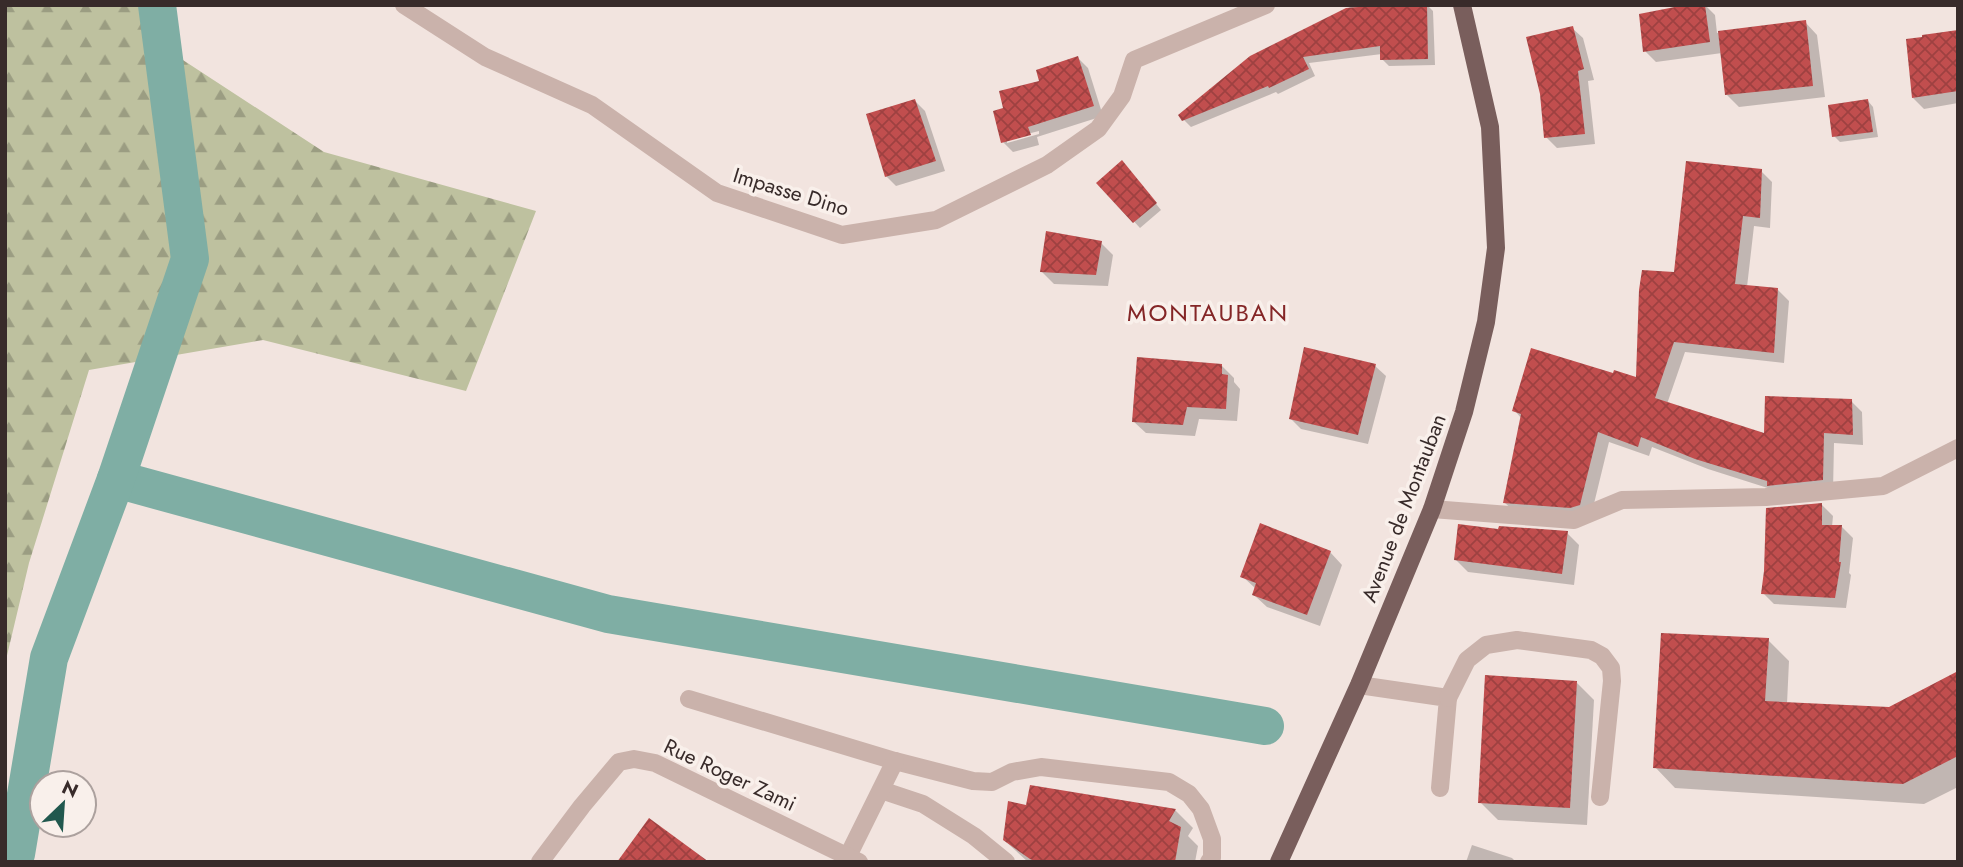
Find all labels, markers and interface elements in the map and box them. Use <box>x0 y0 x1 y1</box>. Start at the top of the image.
street label: Impasse Dino <box>729 160 853 224</box>
district label: MONTAUBAN <box>1127 295 1289 330</box>
street label: Avenue de Montauban <box>1354 409 1454 607</box>
street label: Rue Roger Zami <box>659 731 801 819</box>
north arrow <box>28 769 98 839</box>
text: N <box>57 774 83 804</box>

